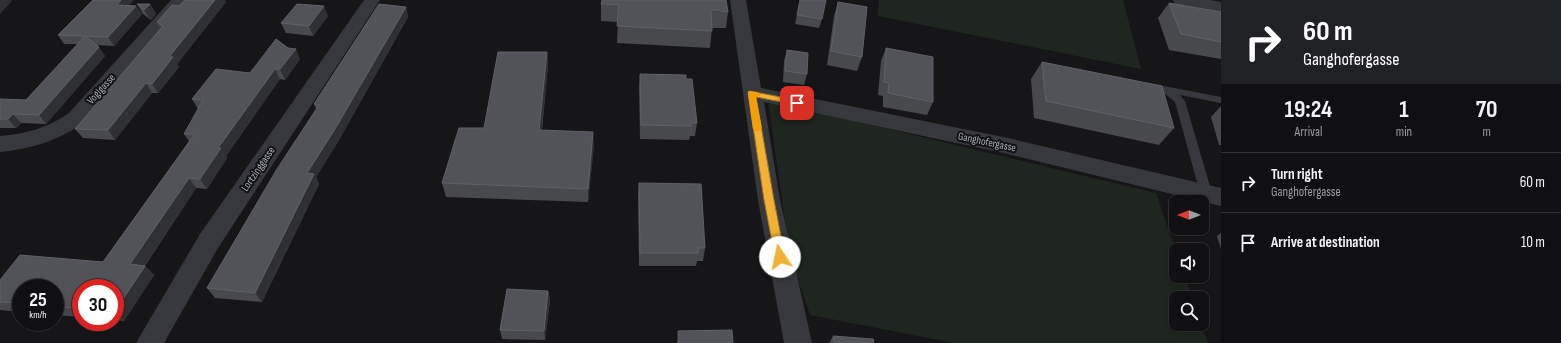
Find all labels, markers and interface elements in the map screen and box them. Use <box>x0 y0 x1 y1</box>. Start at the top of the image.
text: 60 m <box>1303 15 1352 48</box>
icon: right <box>1237 16 1289 68</box>
text: Ganghofergasse <box>1303 49 1399 70</box>
street label: Voglgasse <box>84 71 118 107</box>
pin <box>780 86 814 120</box>
icon: arrive <box>786 92 808 114</box>
text: 19:24 <box>1285 95 1332 124</box>
text: 1 <box>1399 95 1409 124</box>
text: 70 <box>1476 95 1497 124</box>
text: Arrival <box>1294 124 1322 140</box>
text: min <box>1396 124 1412 140</box>
text: m <box>1482 124 1491 140</box>
street label: Ganghofergasse <box>957 130 1017 154</box>
street label: Lortzinggasse <box>238 144 278 194</box>
text: Turn right <box>1271 165 1323 184</box>
icon: right <box>1237 172 1259 194</box>
text: 60 m <box>1520 173 1545 192</box>
text: Ganghofergasse <box>1271 184 1341 200</box>
north arrow <box>1169 195 1209 235</box>
map controls <box>1169 195 1209 331</box>
icon: arrive <box>1237 232 1259 254</box>
text: Arrive at destination <box>1271 233 1380 252</box>
text: 10 m <box>1521 233 1545 252</box>
position arrow <box>759 236 801 278</box>
button: sound <box>1169 243 1209 283</box>
speed limit sign: 30 <box>72 279 124 331</box>
text: 25 <box>29 288 47 312</box>
button: search <box>1169 291 1209 331</box>
text: km/h <box>29 309 47 321</box>

